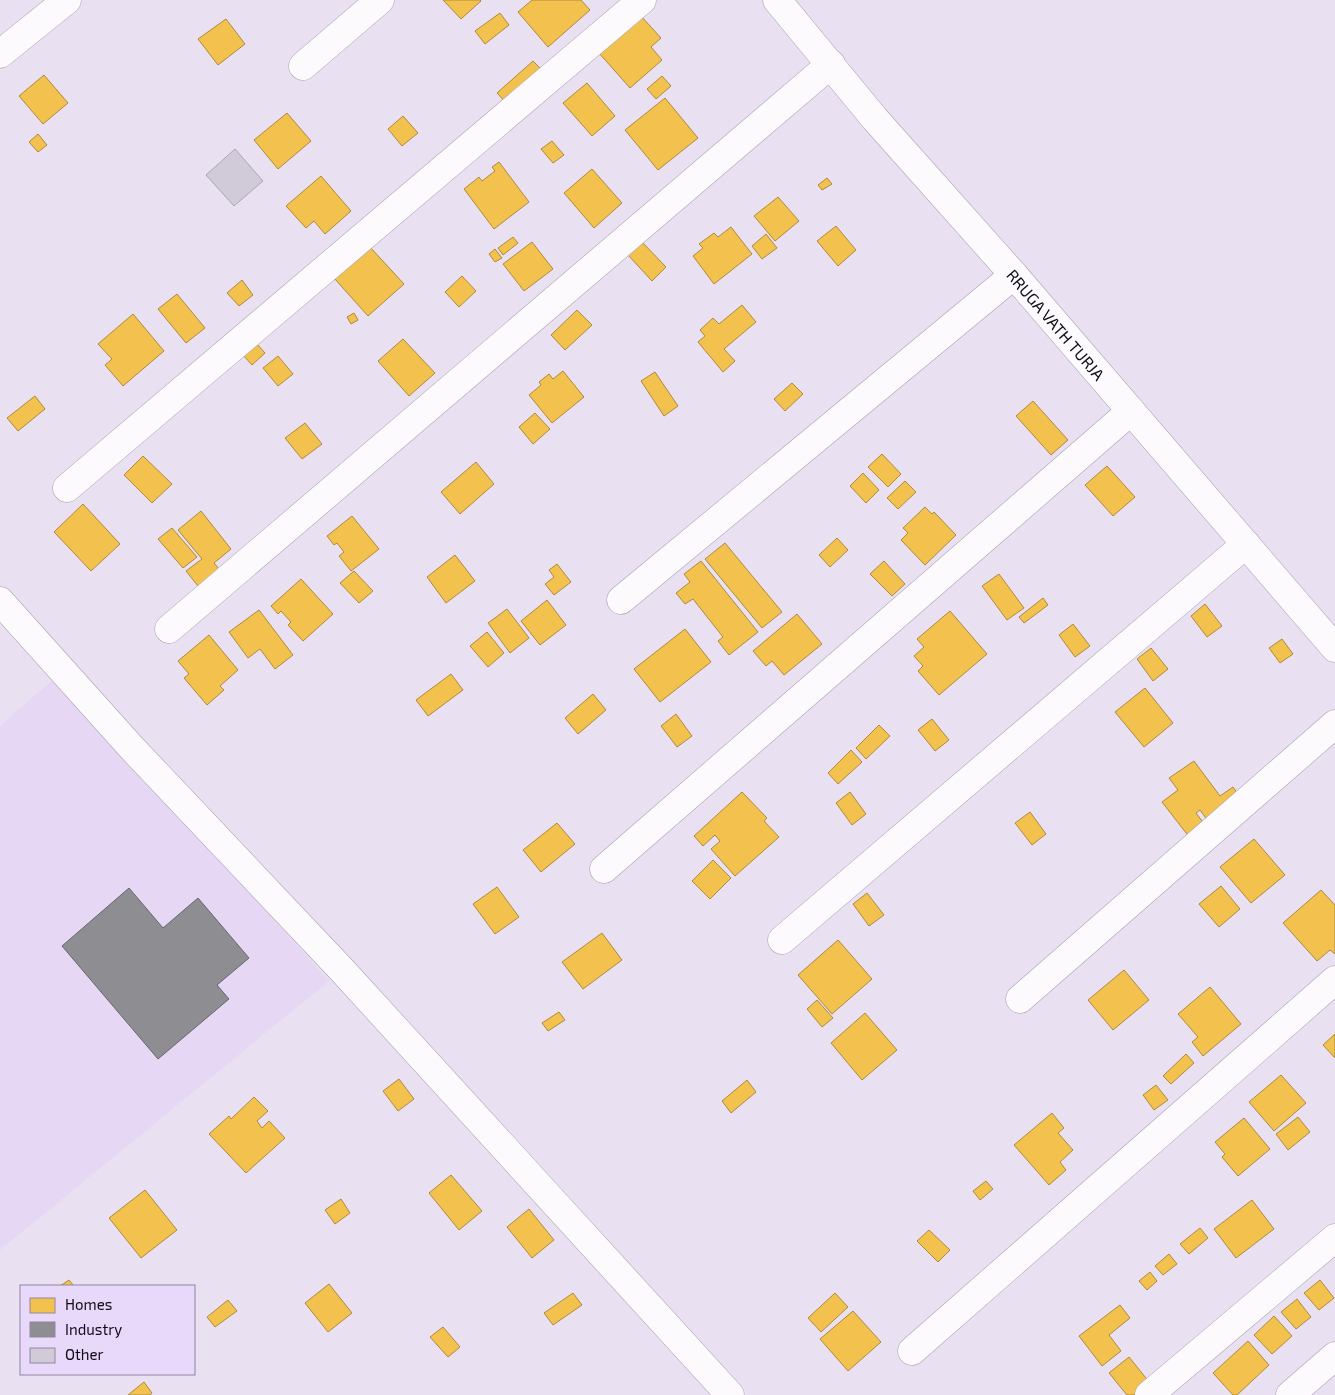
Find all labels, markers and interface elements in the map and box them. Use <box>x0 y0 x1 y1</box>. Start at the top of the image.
street label: RRUGA VATH TURJA <box>1004 265 1109 383</box>
legend <box>20 1285 195 1375</box>
text: Homes <box>65 1295 112 1313</box>
text: Industry <box>65 1320 122 1338</box>
text: Other <box>65 1345 104 1363</box>

